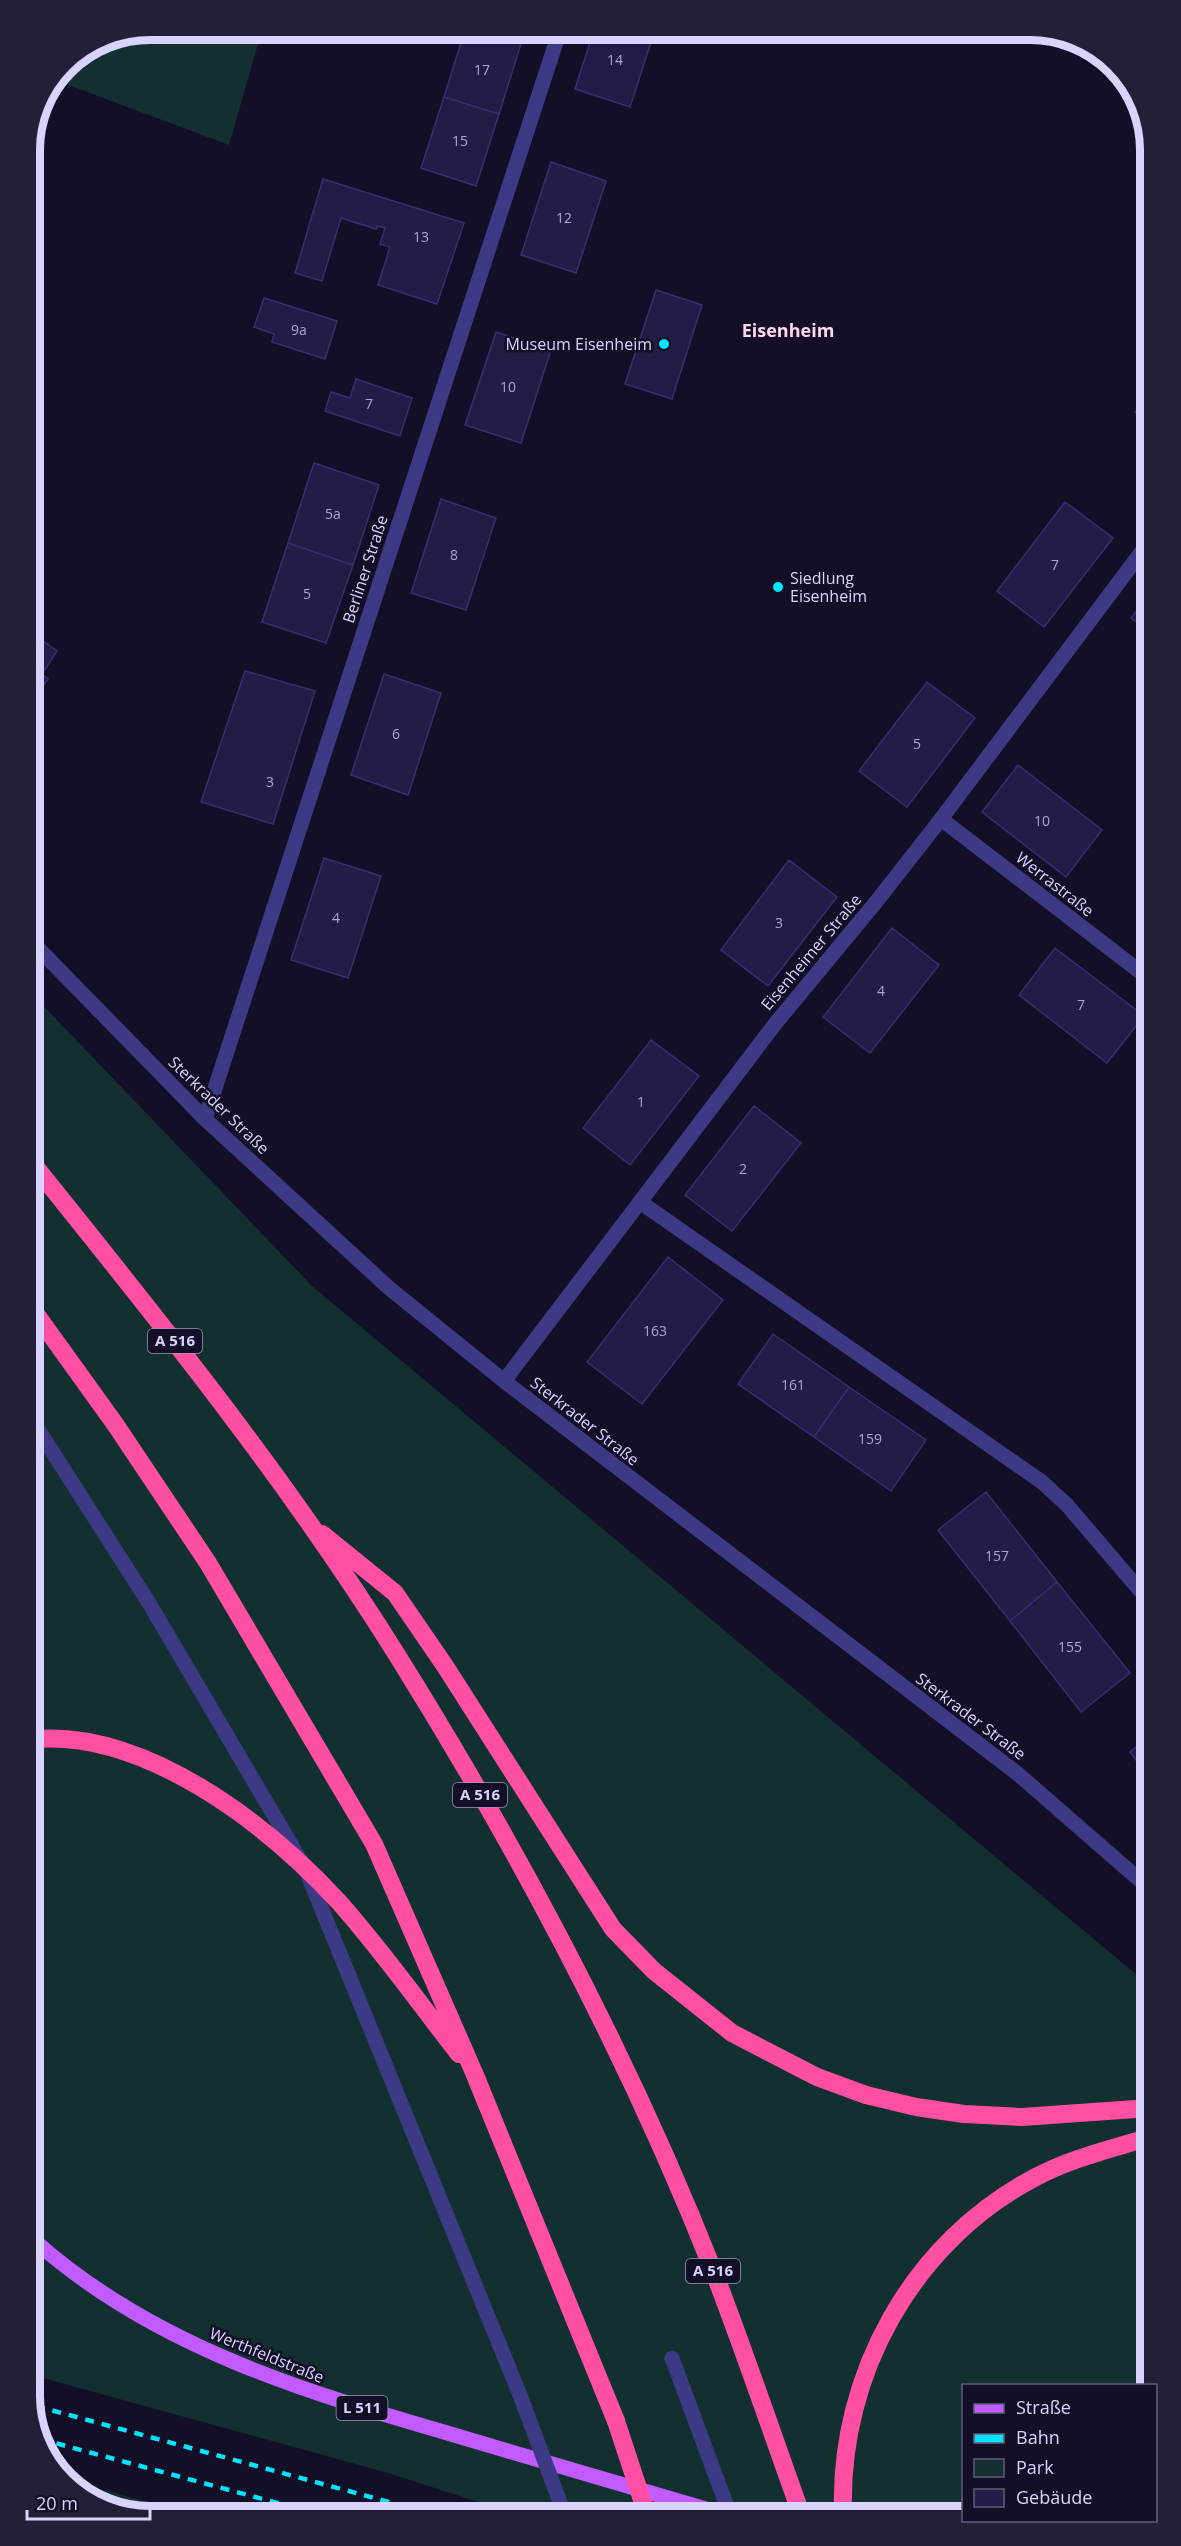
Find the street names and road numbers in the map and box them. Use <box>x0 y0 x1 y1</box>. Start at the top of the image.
street label: Berliner Straße <box>337 512 393 626</box>
street label: Werrastraße <box>1011 847 1099 921</box>
street label: Eisenheimer Straße <box>756 889 866 1015</box>
street label: Sterkrader Straße <box>164 1051 274 1159</box>
road number: A 516 <box>148 1329 202 1353</box>
street label: Sterkrader Straße <box>526 1372 644 1470</box>
street label: Sterkrader Straße <box>912 1667 1030 1765</box>
road number: A 516 <box>453 1783 507 1807</box>
road number: A 516 <box>686 2259 740 2283</box>
street label: Werthfeldstraße <box>206 2322 328 2388</box>
road number: L 511 <box>336 2396 388 2420</box>

